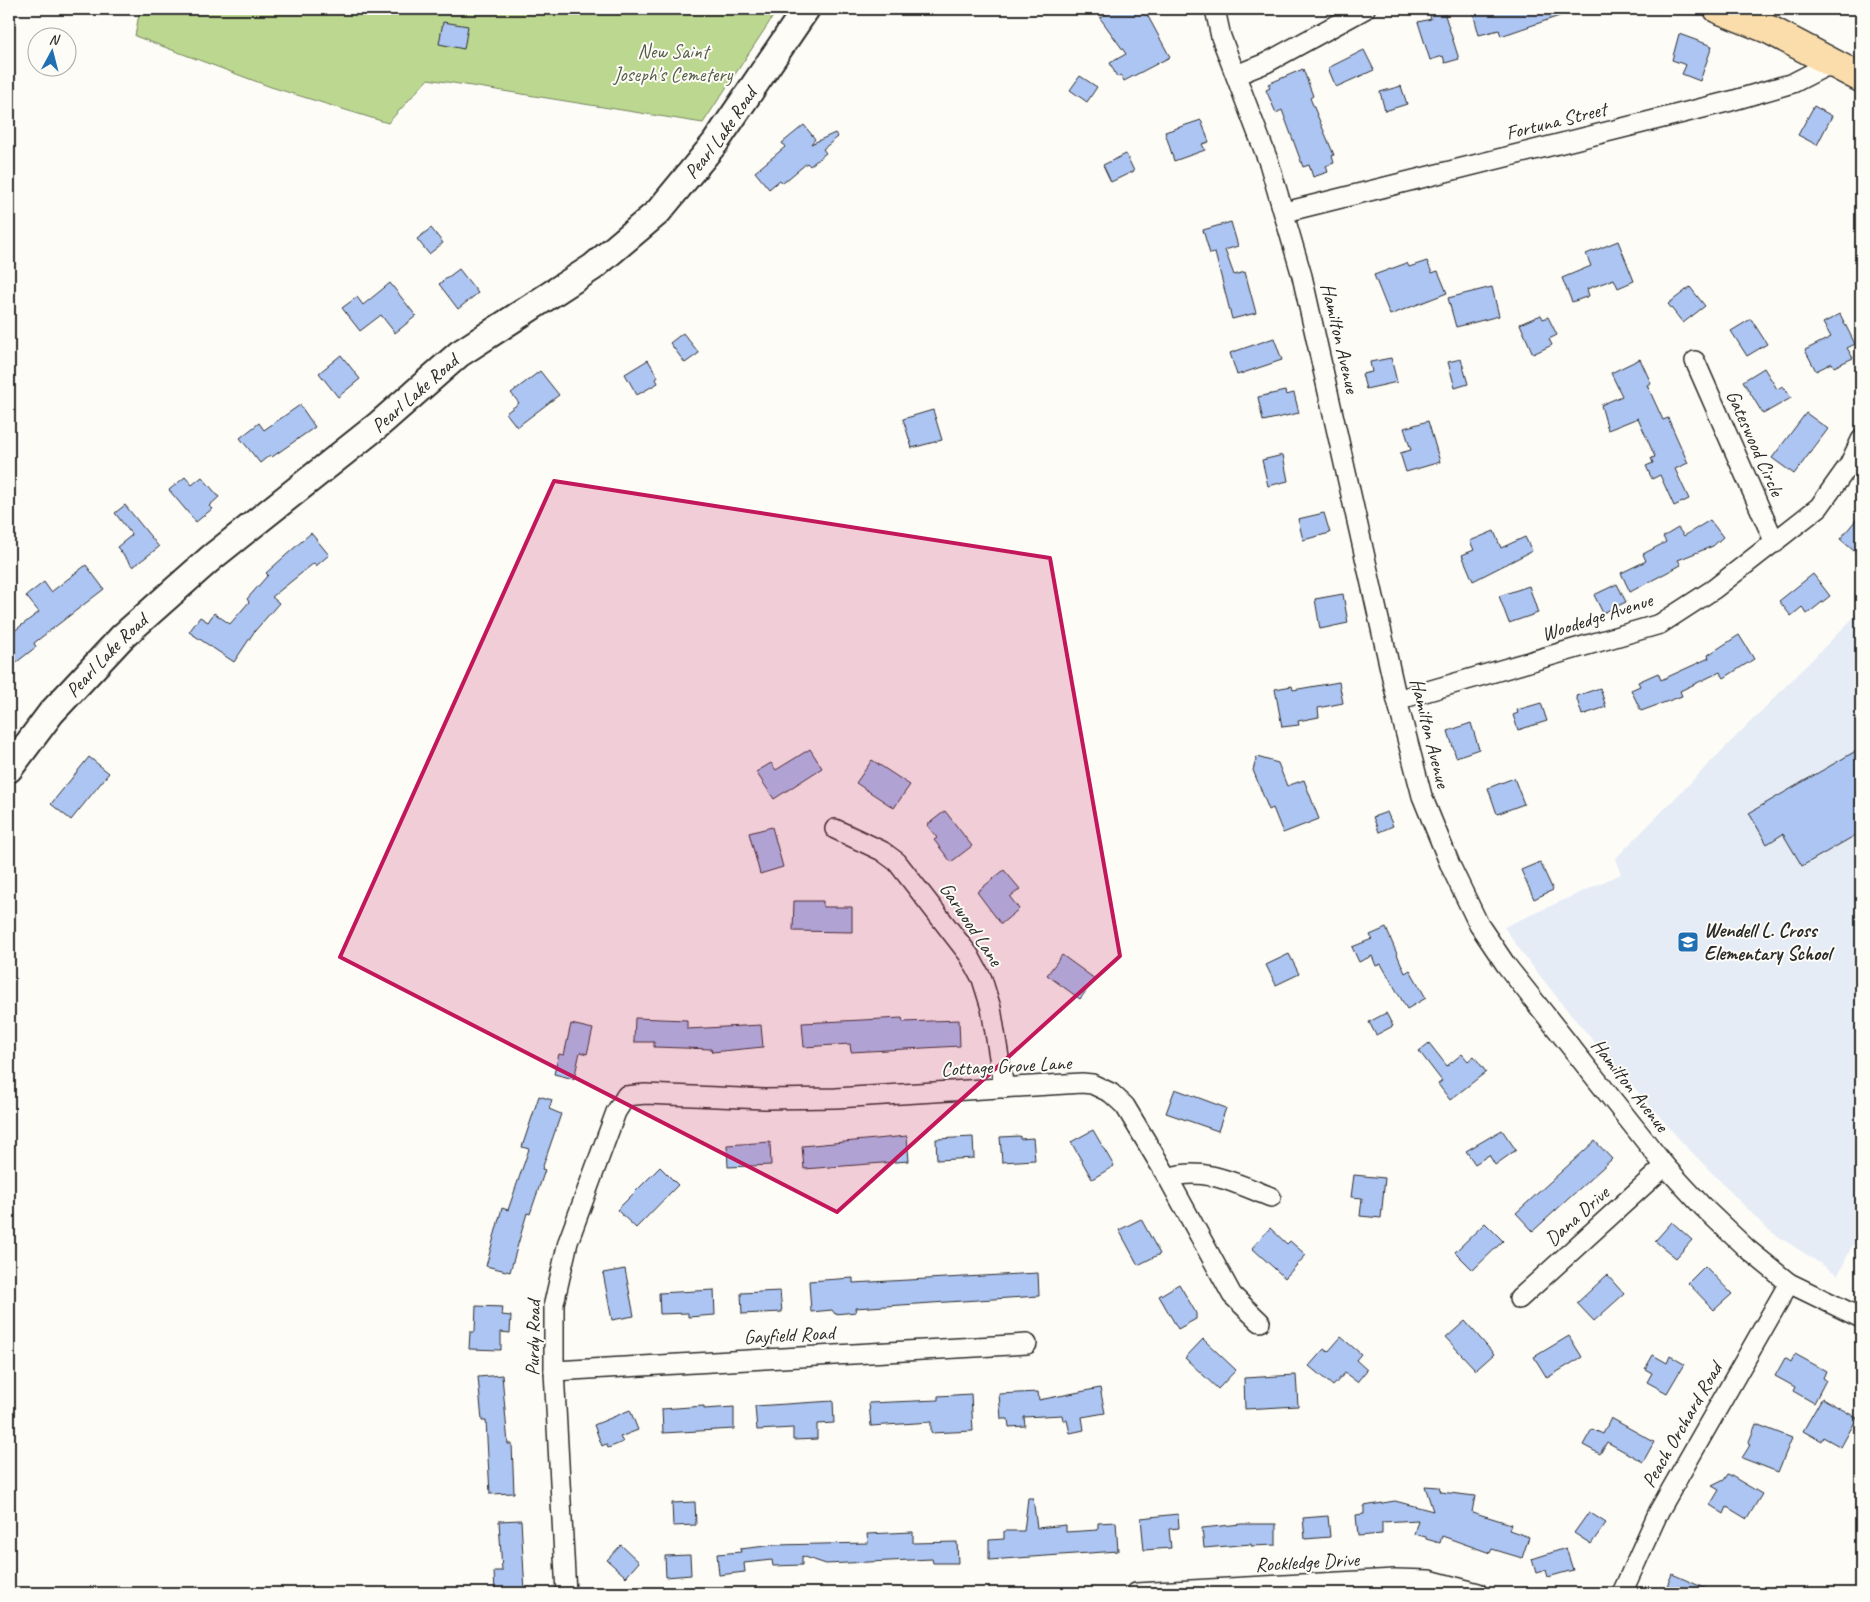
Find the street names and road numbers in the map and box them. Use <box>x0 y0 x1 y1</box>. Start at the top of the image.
street label: Pearl Lake Road <box>678 80 764 184</box>
street label: Fortuna Street <box>1503 96 1612 146</box>
street label: Hamilton Avenue <box>1315 281 1365 397</box>
street label: Pearl Lake Road <box>366 346 465 438</box>
street label: Gateswood Circle <box>1721 386 1790 501</box>
street label: Woodedge Avenue <box>1538 587 1657 647</box>
street label: Pearl Lake Road <box>60 606 155 702</box>
street label: Hamilton Avenue <box>1404 676 1456 792</box>
street label: Garwood Lane <box>934 877 1009 972</box>
street label: Hamilton Avenue <box>1586 1033 1675 1138</box>
street label: Cottage Grove Lane <box>940 1050 1073 1082</box>
street label: Dana Drive <box>1540 1180 1615 1251</box>
street label: Purdy Road <box>520 1297 546 1376</box>
street label: Gayfield Road <box>743 1320 838 1350</box>
street label: Peach Orchard Road <box>1636 1355 1729 1492</box>
street label: Rockledge Drive <box>1254 1547 1361 1577</box>

